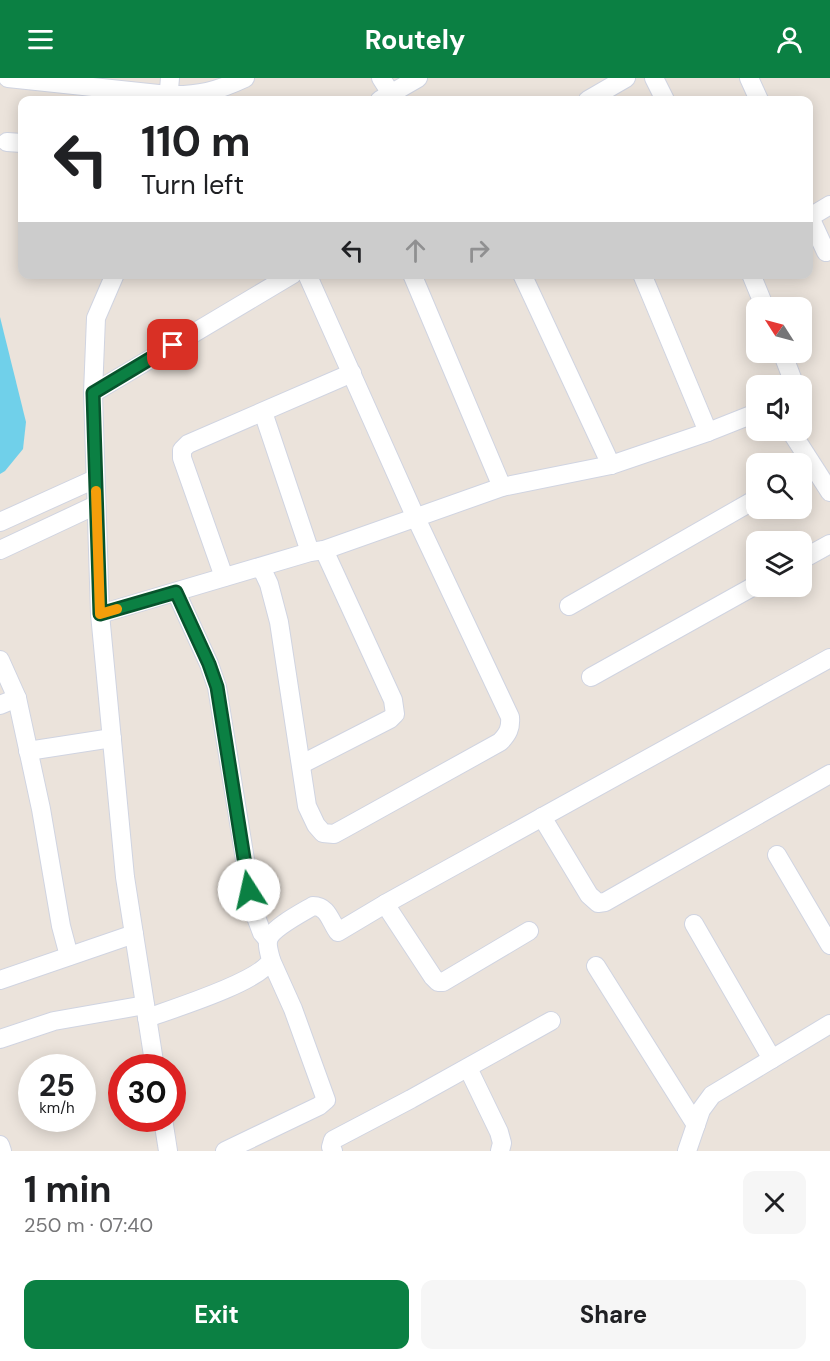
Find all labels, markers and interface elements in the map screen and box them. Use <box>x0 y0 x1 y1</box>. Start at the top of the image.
text: Routely <box>365 22 465 57</box>
icon: menu <box>24 23 57 56</box>
icon: person <box>773 23 806 56</box>
text: 110 m <box>141 114 251 169</box>
icon: left <box>42 120 120 198</box>
text: Turn left <box>141 167 244 202</box>
icon: left <box>336 234 369 267</box>
icon: ahead <box>399 234 432 267</box>
icon: right <box>462 234 495 267</box>
north arrow <box>746 297 812 363</box>
map controls <box>746 297 812 597</box>
pin <box>147 319 198 370</box>
icon: arrive <box>156 328 189 361</box>
button: sound <box>746 375 812 441</box>
button: search <box>746 453 812 519</box>
button: layers <box>746 531 812 597</box>
position arrow <box>217 858 281 922</box>
speed limit sign: 30 <box>108 1054 186 1132</box>
text: 25 <box>39 1066 75 1105</box>
text: km/h <box>39 1098 75 1118</box>
text: 1 min <box>24 1166 112 1213</box>
button: close <box>743 1171 806 1234</box>
text: 250 m · 07:40 <box>24 1212 153 1238</box>
button: Exit <box>24 1280 409 1349</box>
button: Share <box>421 1280 806 1349</box>

